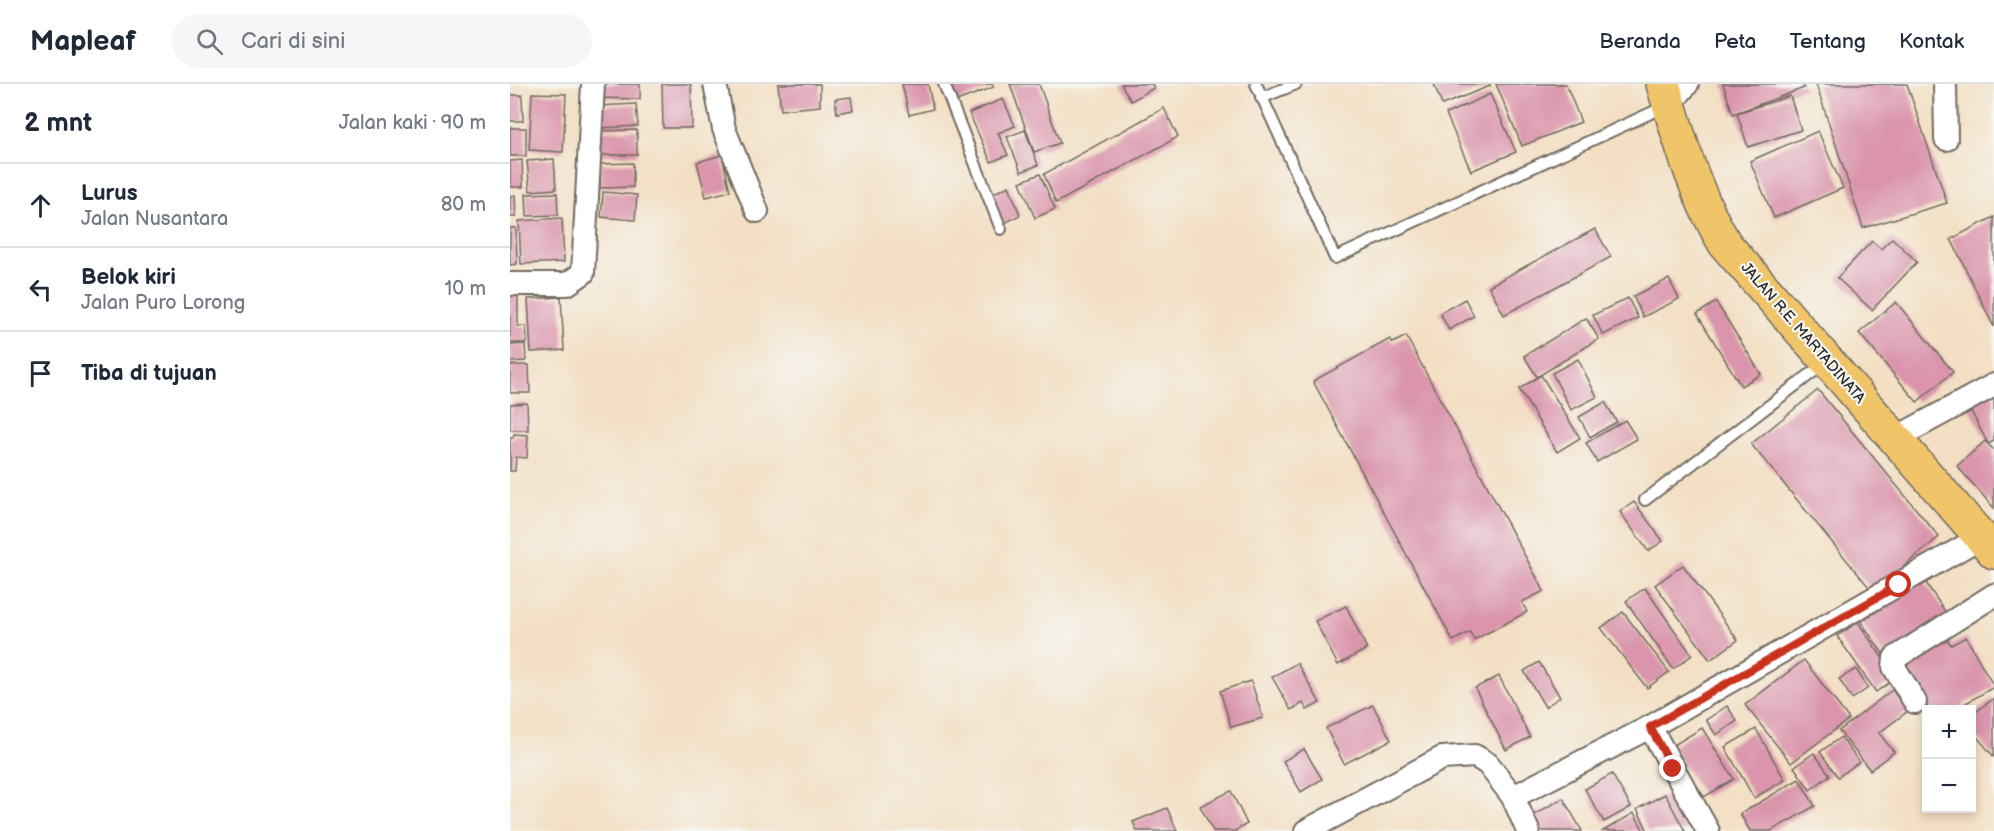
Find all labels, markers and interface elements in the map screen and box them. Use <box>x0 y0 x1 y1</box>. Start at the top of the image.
search box <box>172 14 592 68</box>
text: Mapleaf <box>30 25 136 58</box>
icon: search <box>193 25 226 58</box>
text: Cari di sini <box>241 28 345 55</box>
text: Beranda <box>1599 29 1681 54</box>
text: Peta <box>1714 29 1757 54</box>
text: Tentang <box>1790 29 1866 54</box>
text: Kontak <box>1899 29 1964 54</box>
text: 2 mnt <box>24 108 92 139</box>
text: Jalan kaki · 90 m <box>339 111 486 135</box>
text: Lurus <box>81 180 137 207</box>
icon: ahead <box>24 189 57 222</box>
text: 80 m <box>441 193 486 217</box>
text: Jalan Nusantara <box>81 207 228 231</box>
street label: JALAN R.E. MARTADINATA <box>1737 259 1870 408</box>
text: Belok kiri <box>81 264 176 291</box>
icon: left <box>24 273 57 306</box>
text: 10 m <box>445 277 486 301</box>
text: Jalan Puro Lorong <box>81 291 245 315</box>
icon: arrive <box>24 357 57 390</box>
text: Tiba di tujuan <box>81 360 217 387</box>
route start <box>1885 571 1911 597</box>
map controls <box>1922 705 1976 813</box>
button: + <box>1922 705 1976 759</box>
route end <box>1659 755 1685 781</box>
button: − <box>1922 759 1976 813</box>

